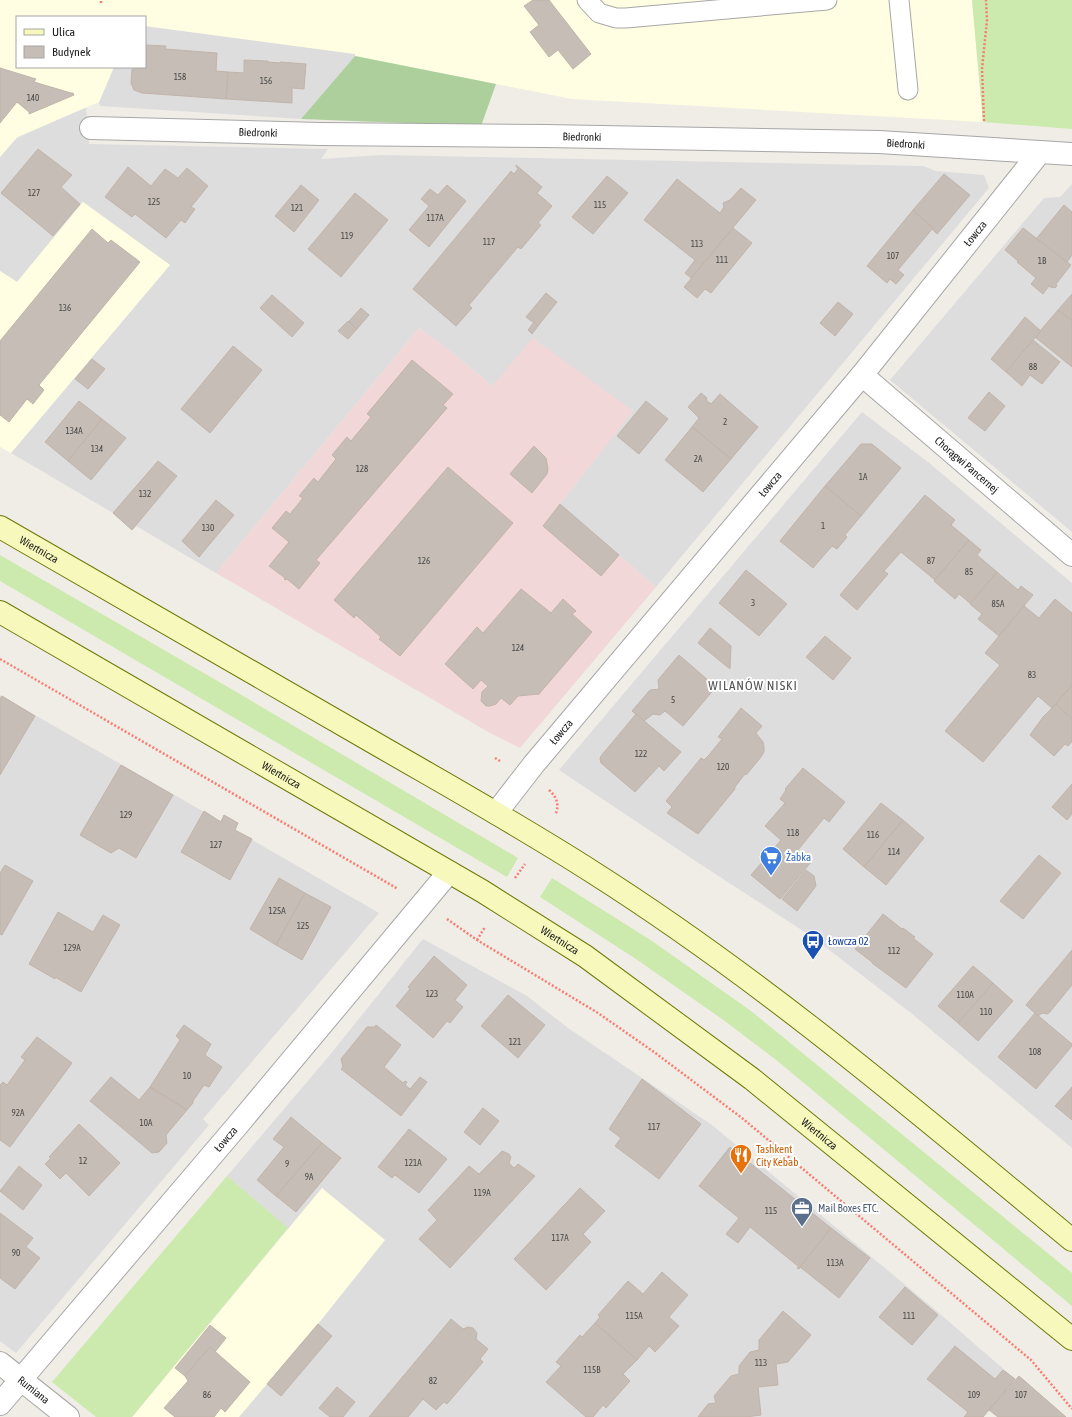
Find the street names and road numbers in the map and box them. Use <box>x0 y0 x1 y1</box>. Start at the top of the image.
street label: Biedronki <box>238 126 277 139</box>
street label: Biedronki <box>562 130 601 143</box>
street label: Biedronki <box>886 136 926 151</box>
street label: Łowcza <box>961 218 989 248</box>
street label: Chorągwi Pancernej <box>933 434 1001 495</box>
street label: Łowcza <box>756 469 784 499</box>
street label: Wiertnicza <box>17 534 61 565</box>
street label: Łowcza <box>547 717 575 747</box>
street label: Wiertnicza <box>260 759 303 791</box>
street label: Wiertnicza <box>539 924 581 957</box>
street label: Wiertnicza <box>799 1116 840 1152</box>
street label: Łowcza <box>212 1124 240 1154</box>
street label: Rumiana <box>16 1374 52 1406</box>

